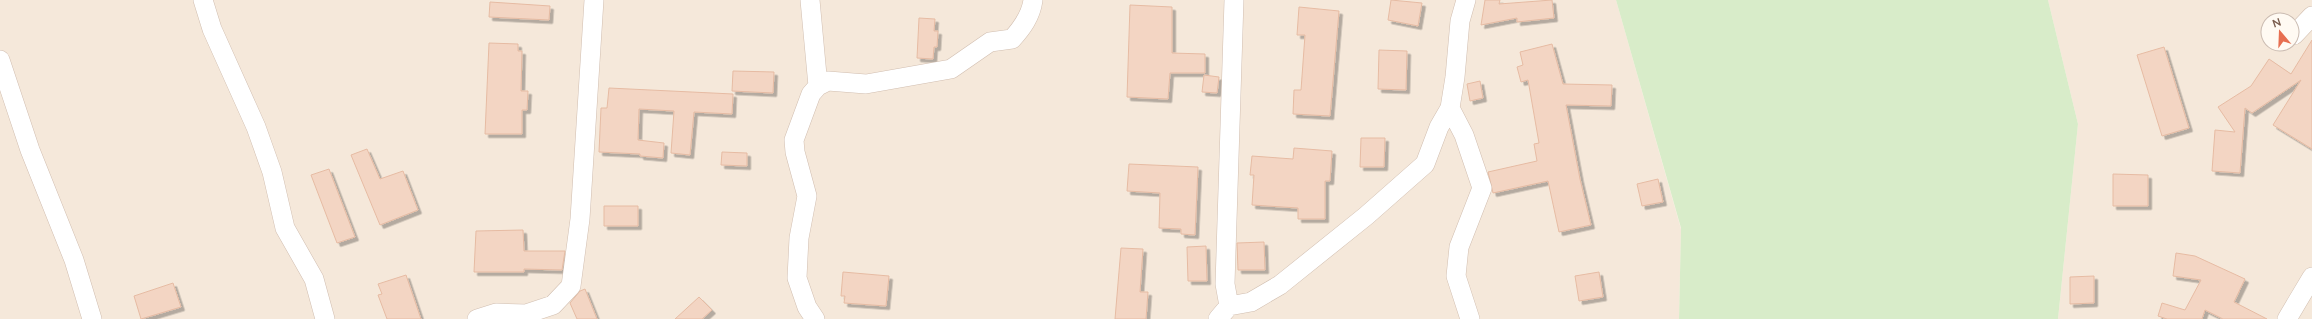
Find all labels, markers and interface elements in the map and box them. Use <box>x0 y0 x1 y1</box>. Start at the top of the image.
north arrow <box>2260 12 2300 52</box>
text: N <box>2271 15 2283 31</box>

